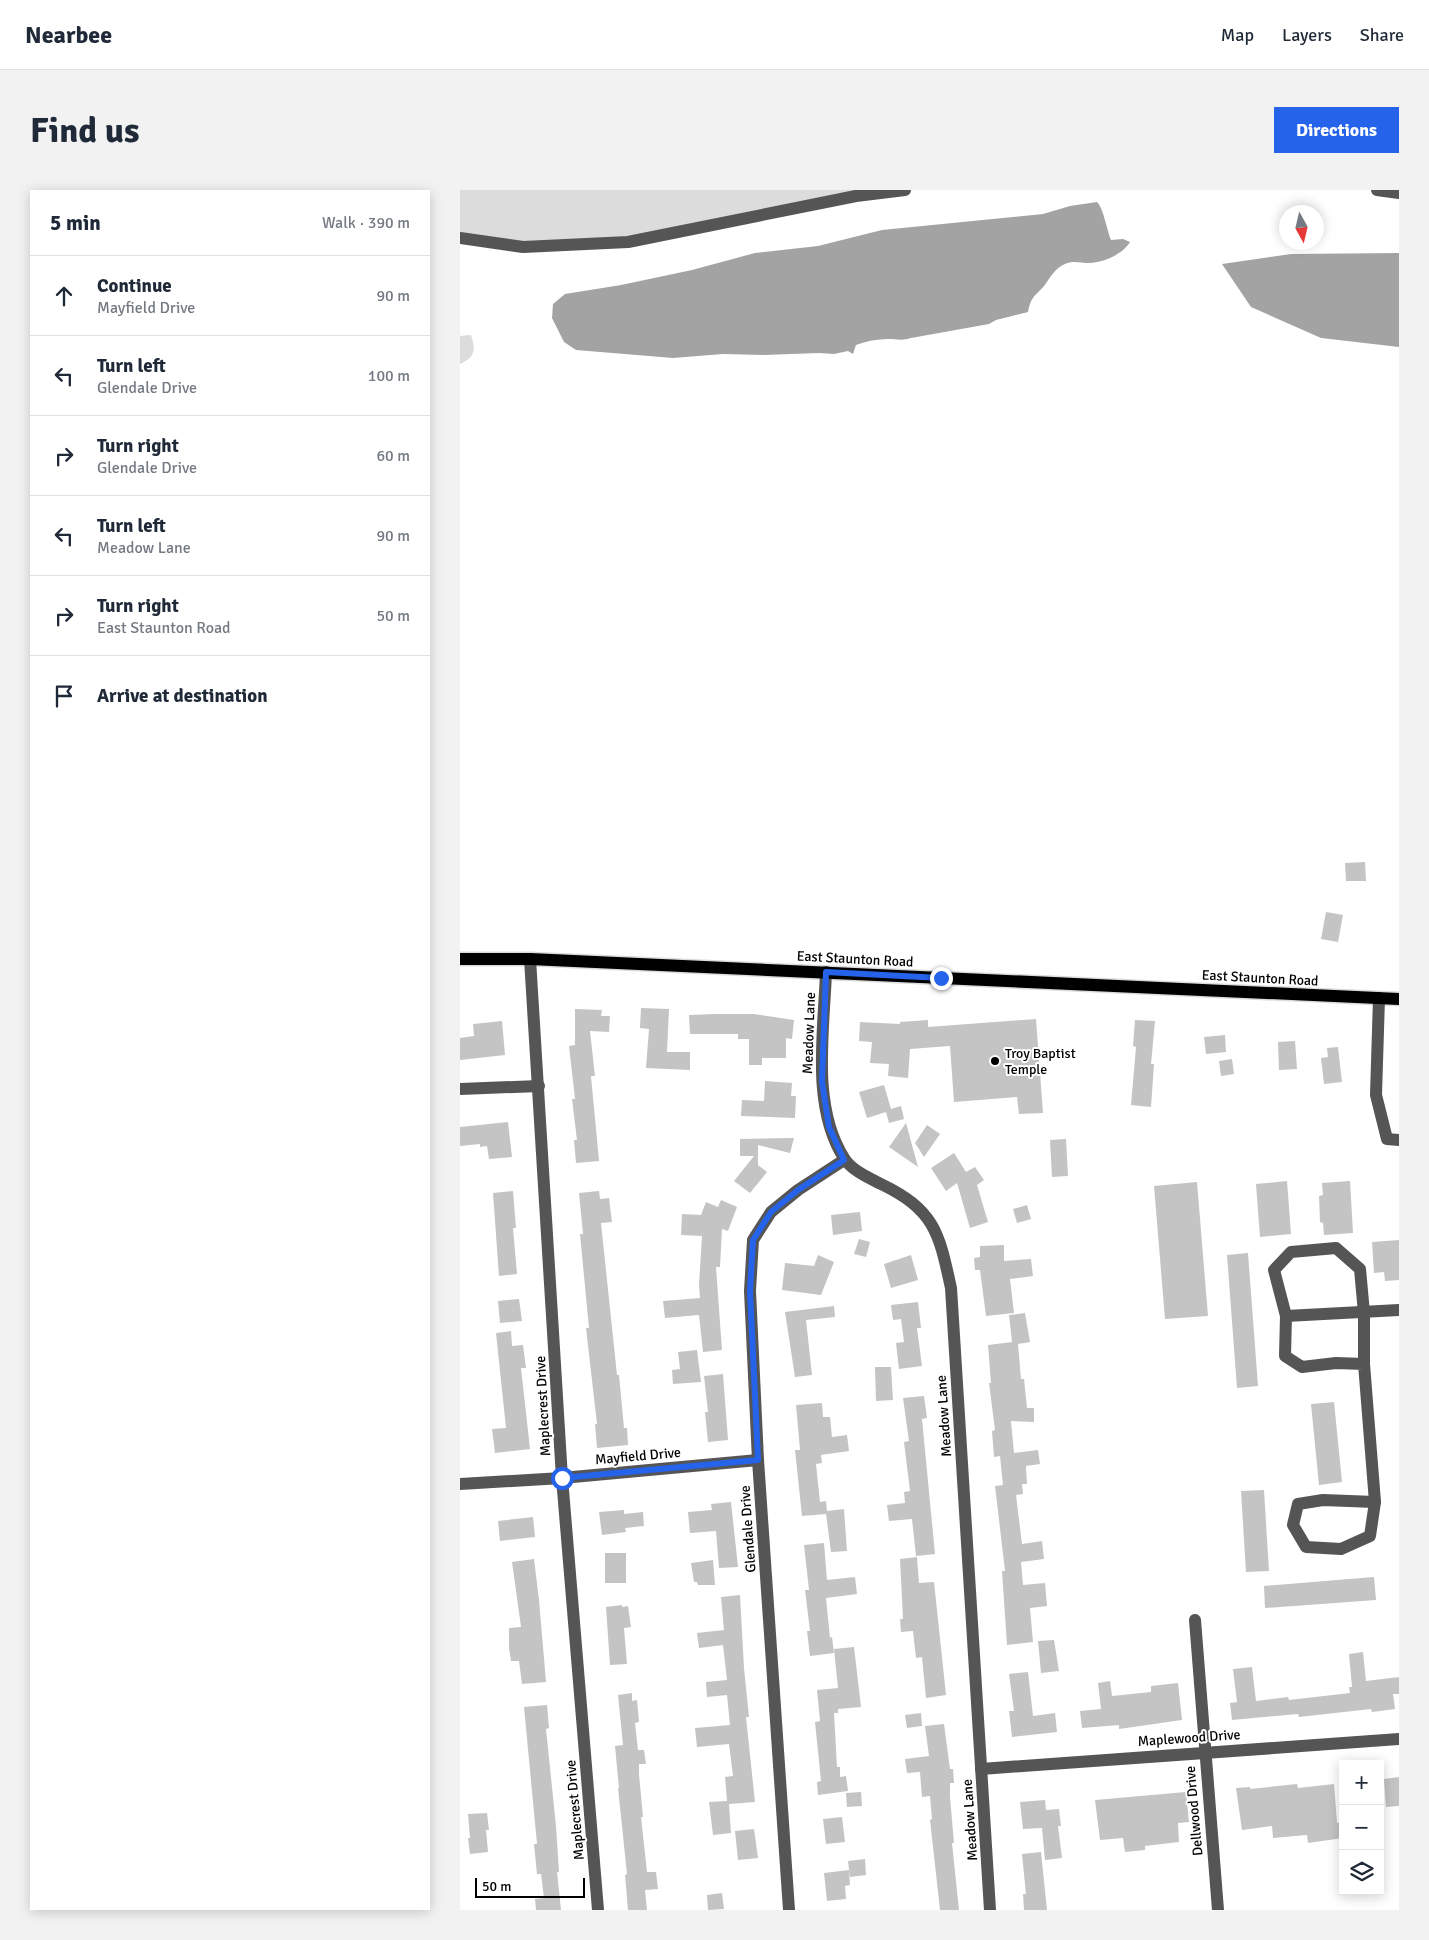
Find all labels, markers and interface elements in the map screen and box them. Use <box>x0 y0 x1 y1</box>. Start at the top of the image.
text: Nearbee <box>25 20 112 50</box>
text: Map <box>1221 24 1254 46</box>
text: Layers <box>1282 24 1332 46</box>
text: Share <box>1360 24 1404 46</box>
button: Directions <box>1274 107 1399 153</box>
text: Find us <box>30 109 140 152</box>
north arrow <box>1279 205 1324 250</box>
text: 5 min <box>50 210 101 236</box>
text: Walk · 390 m <box>322 213 410 233</box>
text: Continue <box>97 274 172 298</box>
icon: ahead <box>50 282 78 310</box>
text: 90 m <box>376 286 410 306</box>
text: Mayfield Drive <box>97 298 195 318</box>
text: Turn left <box>97 354 166 378</box>
icon: left <box>50 362 78 390</box>
text: 100 m <box>368 366 410 386</box>
text: Glendale Drive <box>97 378 197 398</box>
text: Turn right <box>97 434 179 458</box>
icon: right <box>50 442 78 470</box>
text: 60 m <box>376 446 410 466</box>
text: Glendale Drive <box>97 458 197 478</box>
text: Turn left <box>97 514 166 538</box>
icon: left <box>50 522 78 550</box>
text: 90 m <box>376 526 410 546</box>
text: Meadow Lane <box>97 538 191 558</box>
text: Turn right <box>97 594 179 618</box>
icon: right <box>50 602 78 630</box>
text: 50 m <box>376 606 410 626</box>
text: East Staunton Road <box>97 618 231 638</box>
icon: arrive <box>50 682 78 710</box>
text: Arrive at destination <box>97 684 268 708</box>
street label: East Staunton Road <box>796 947 914 971</box>
street label: East Staunton Road <box>1201 966 1319 990</box>
route end <box>930 967 953 990</box>
street label: Meadow Lane <box>799 992 819 1074</box>
place label: Troy Baptist Temple <box>1005 1045 1076 1078</box>
marker: Troy Baptist Temple <box>989 1055 1001 1067</box>
street label: Maplecrest Drive <box>532 1355 554 1457</box>
street label: Meadow Lane <box>933 1374 955 1458</box>
street label: Mayfield Drive <box>594 1444 682 1468</box>
route start <box>551 1467 574 1490</box>
street label: Glendale Drive <box>736 1485 760 1573</box>
street label: Maplewood Drive <box>1137 1726 1241 1750</box>
street label: Maplecrest Drive <box>562 1759 588 1861</box>
map controls <box>1339 1760 1384 1895</box>
button: + <box>1339 1760 1384 1805</box>
street label: Dellwood Drive <box>1182 1765 1206 1857</box>
street label: Meadow Lane <box>959 1778 981 1862</box>
button: − <box>1339 1805 1384 1850</box>
button: layers <box>1339 1850 1384 1895</box>
scale bar <box>475 1875 585 1898</box>
text: 50 m <box>482 1878 511 1895</box>

